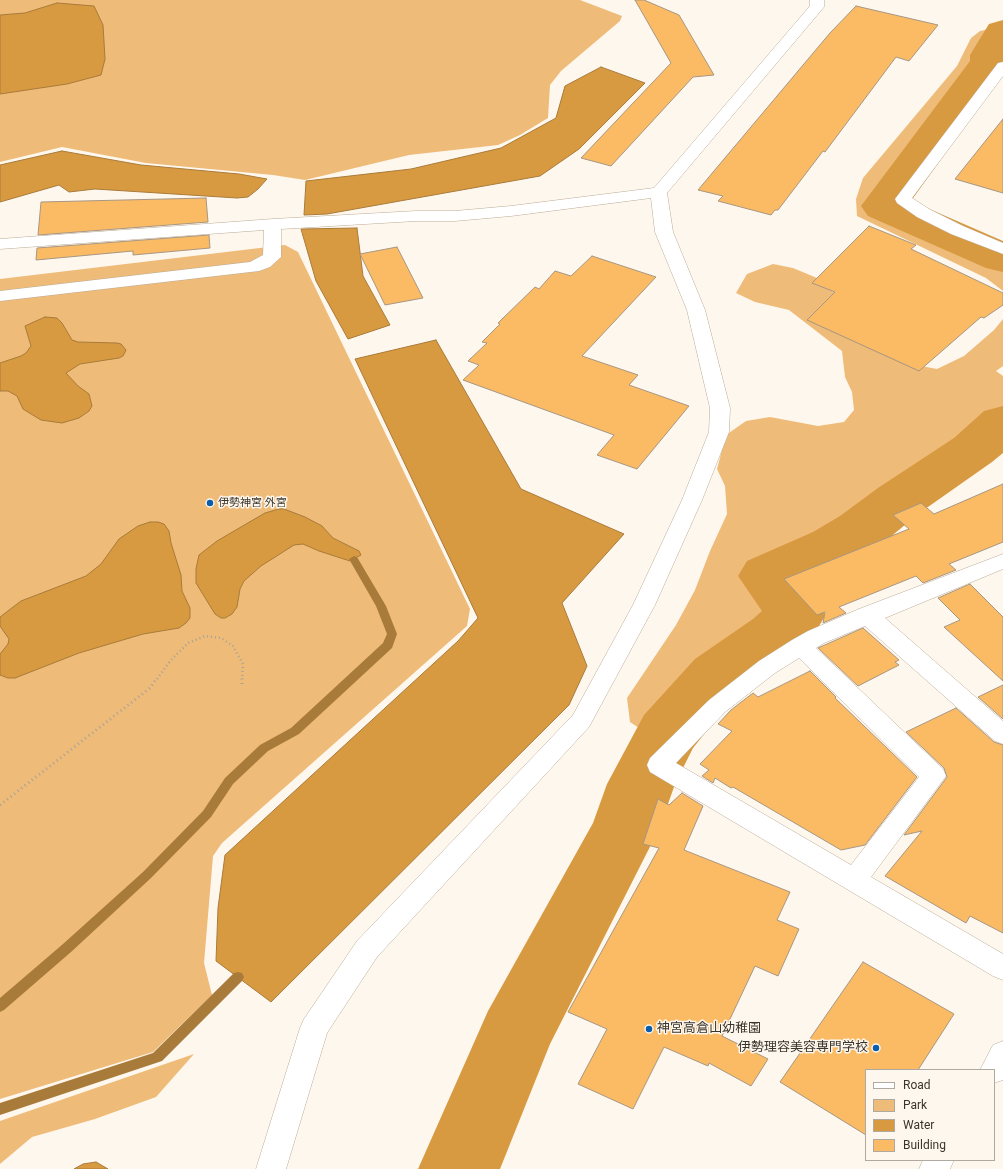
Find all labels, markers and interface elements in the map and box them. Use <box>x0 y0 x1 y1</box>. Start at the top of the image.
place label: 伊勢神宮 外宮 <box>218 496 287 510</box>
marker: 伊勢神宮 外宮 <box>205 498 215 508</box>
place label: 神宮高倉山幼稚園 <box>657 1021 761 1037</box>
marker: 神宮高倉山幼稚園 <box>644 1024 654 1034</box>
place label: 伊勢理容美容専門学校 <box>738 1040 868 1056</box>
marker: 伊勢理容美容専門学校 <box>871 1043 881 1053</box>
legend <box>865 1069 995 1161</box>
text: Road <box>903 1078 931 1092</box>
text: Park <box>903 1098 927 1112</box>
text: Water <box>903 1118 934 1132</box>
text: Building <box>903 1138 946 1152</box>

